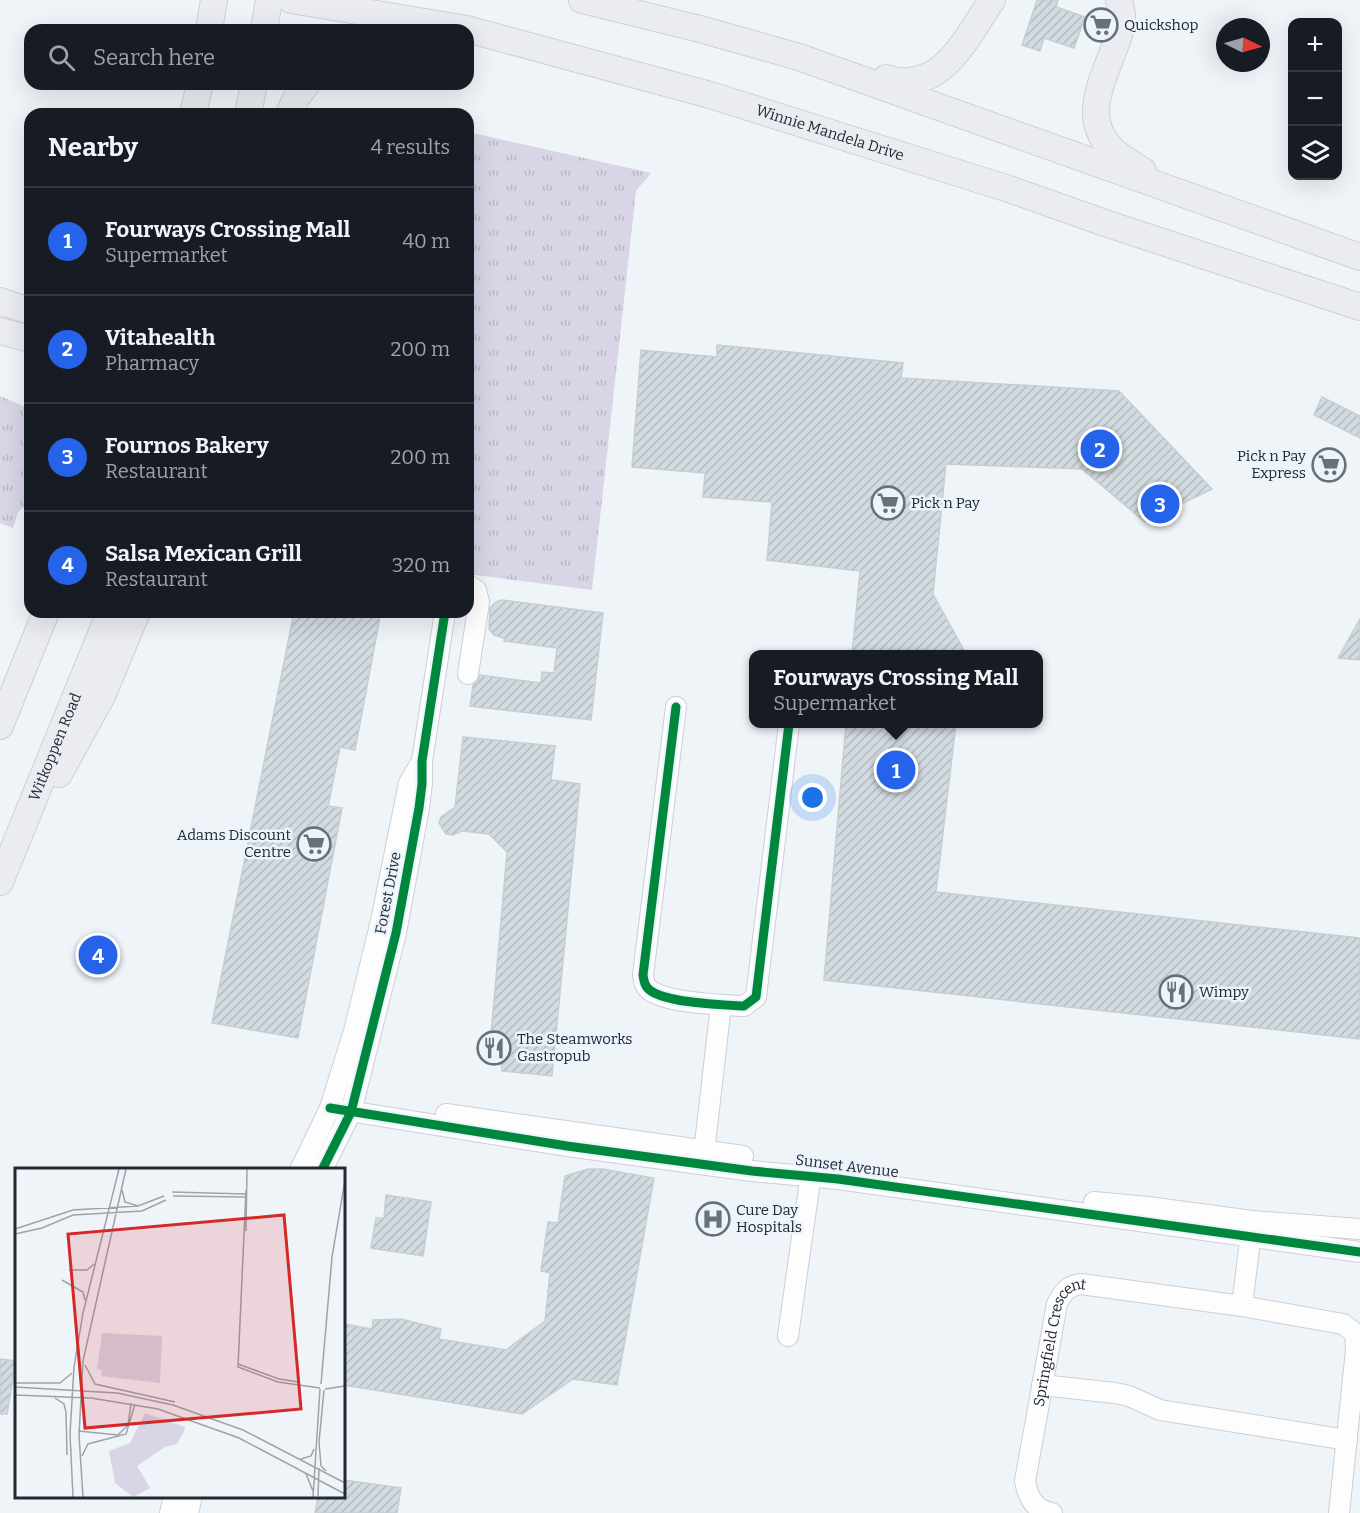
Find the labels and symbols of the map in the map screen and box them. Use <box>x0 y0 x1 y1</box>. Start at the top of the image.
supermarket icon: Quickshop <box>1083 7 1119 43</box>
place label: Quickshop <box>1124 16 1199 34</box>
north arrow <box>1216 18 1270 72</box>
street label: Winnie Mandela Drive <box>754 101 906 164</box>
pin: 2 <box>1080 426 1120 472</box>
place label: Pick n Pay Express <box>1237 447 1306 482</box>
supermarket icon: Pick n Pay Express <box>1311 447 1347 483</box>
pin: 3 <box>1140 482 1180 526</box>
supermarket icon: Pick n Pay <box>870 485 906 521</box>
place label: Pick n Pay <box>911 494 980 512</box>
street label: Witkoppen Road <box>25 690 85 803</box>
pin: 1 <box>876 748 916 792</box>
your location <box>798 783 827 812</box>
place label: Adams Discount Centre <box>177 826 292 861</box>
supermarket icon: Adams Discount Centre <box>296 826 332 862</box>
street label: Forest Drive <box>371 850 405 936</box>
pin: 4 <box>78 932 118 978</box>
restaurant icon: Wimpy <box>1158 974 1194 1010</box>
place label: Wimpy <box>1199 983 1249 1001</box>
restaurant icon: The Steamworks Gastropub <box>476 1030 512 1066</box>
place label: The Steamworks Gastropub <box>517 1030 632 1065</box>
street label: Sunset Avenue <box>794 1151 900 1181</box>
inset map <box>15 1168 345 1498</box>
hospital icon: Cure Day Hospitals <box>695 1201 731 1237</box>
place label: Cure Day Hospitals <box>736 1201 802 1236</box>
street label: Springfield Crescent <box>1030 1275 1088 1408</box>

